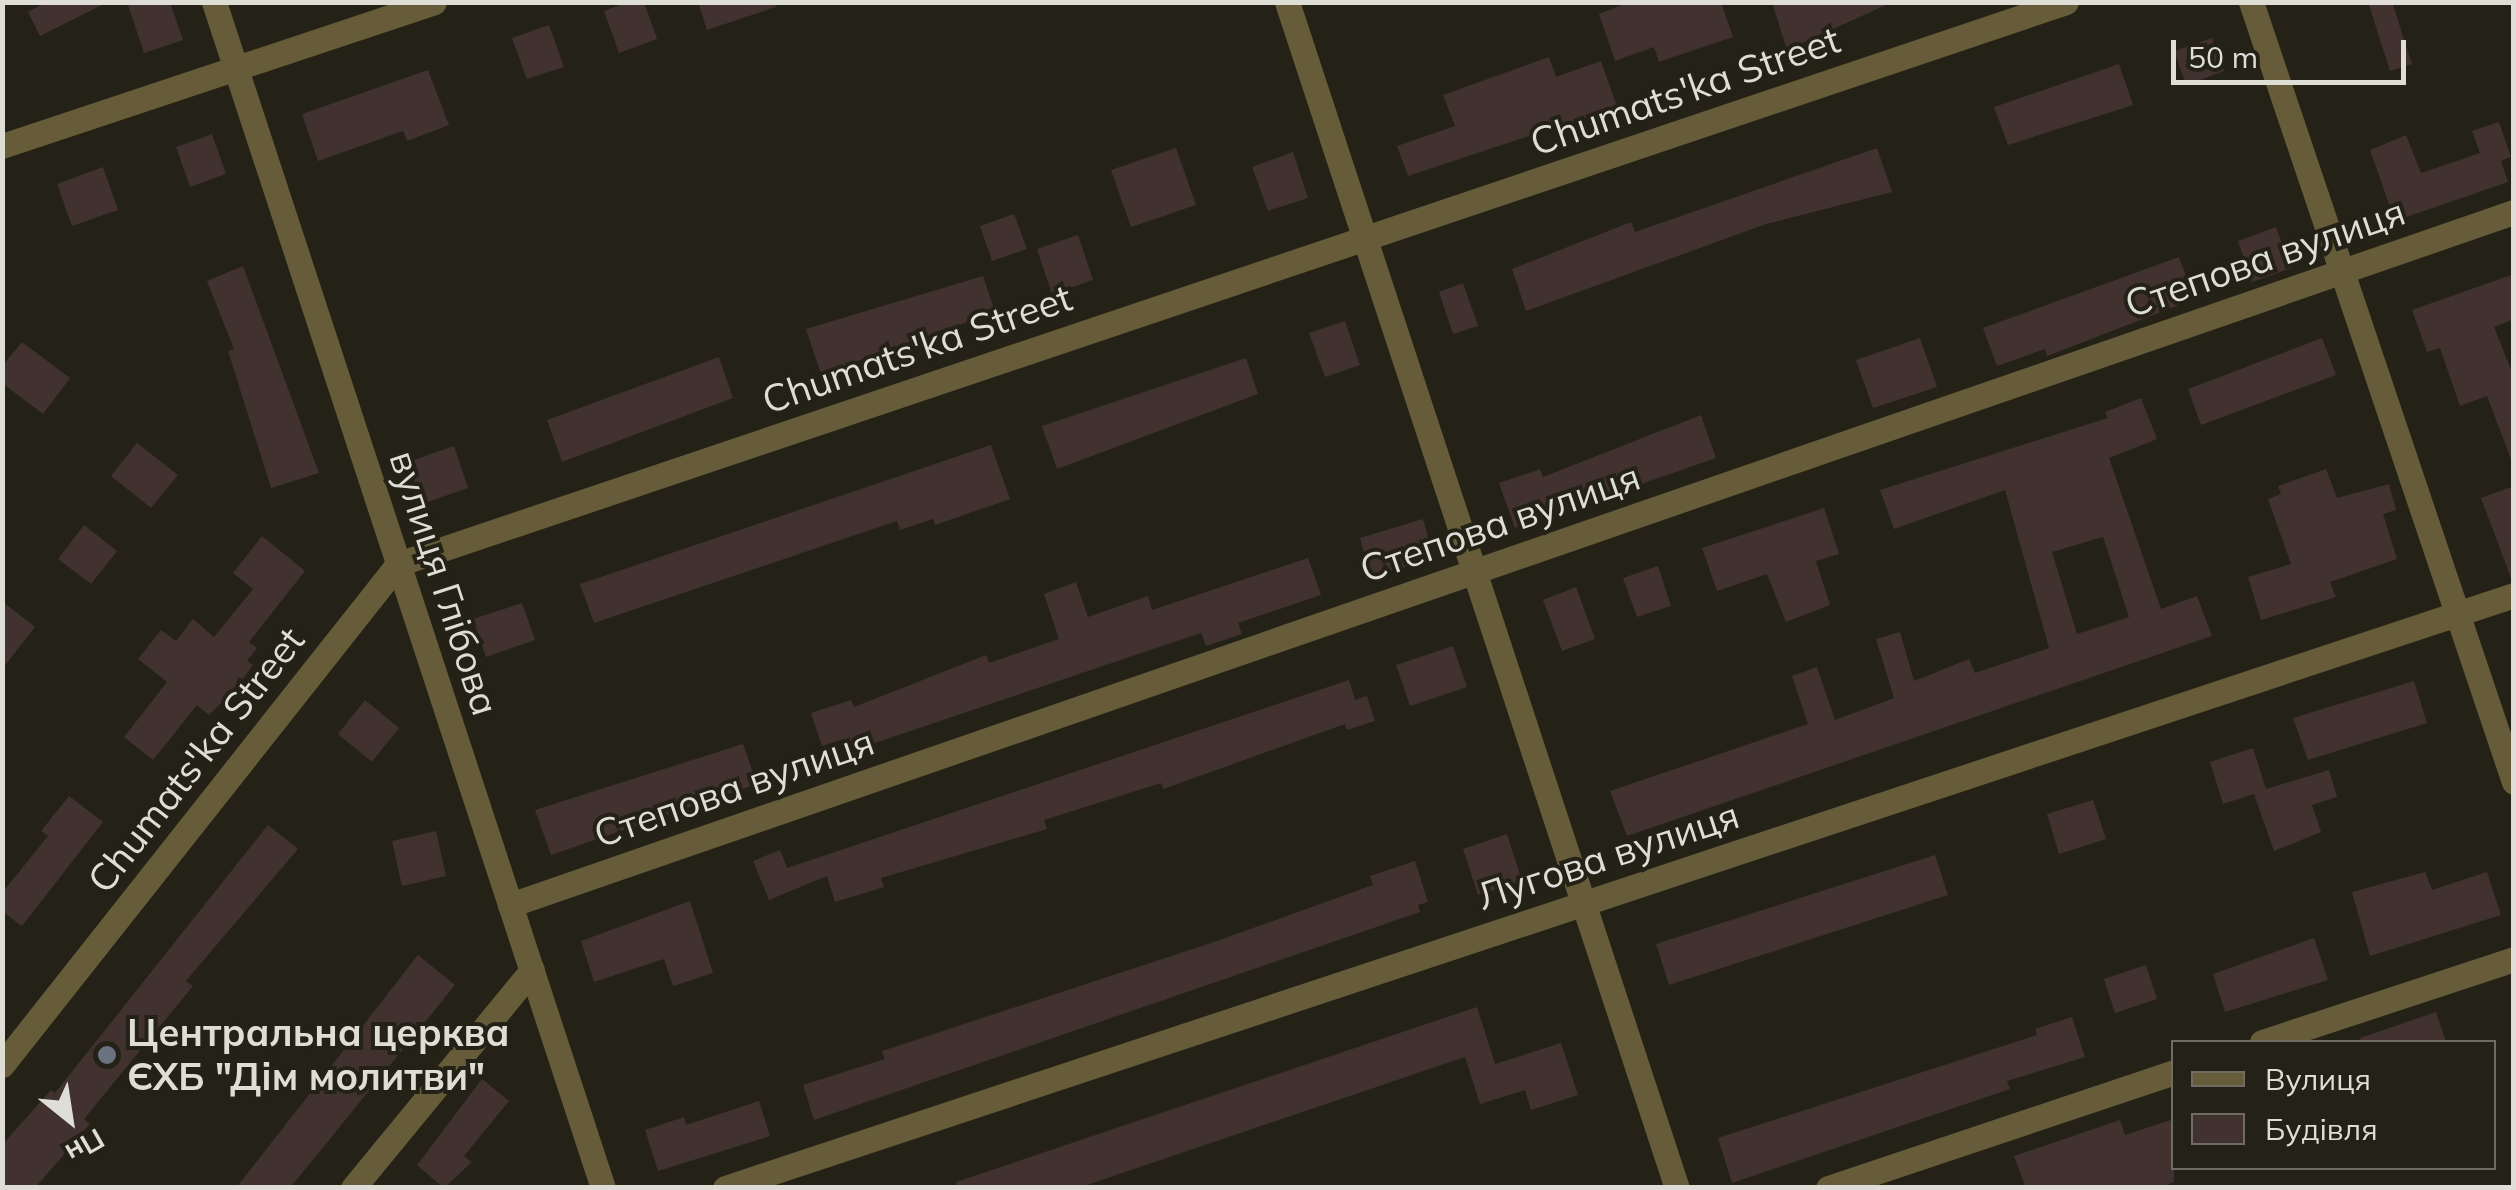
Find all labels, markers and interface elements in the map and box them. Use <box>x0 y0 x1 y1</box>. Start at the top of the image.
street label: Chumats'ka Street <box>1524 17 1846 165</box>
scale bar <box>2176 20 2411 82</box>
text: 50 m <box>2188 38 2258 76</box>
street label: Степова вулиця <box>2119 189 2411 327</box>
street label: Chumats'ka Street <box>756 275 1078 423</box>
street label: вулиця Глібова <box>380 445 508 721</box>
street label: Степова вулиця <box>1354 454 1646 592</box>
street label: Chumats'ka Street <box>78 618 314 902</box>
street label: Степова вулиця <box>588 719 880 857</box>
street label: Лугова вулиця <box>1471 792 1745 920</box>
place label: Центральна церква ЄХБ "Дім молитви" <box>127 1010 510 1100</box>
legend <box>2171 1040 2496 1170</box>
marker: Центральна церква ЄХБ "Дім молитви" <box>96 1044 118 1066</box>
text: Вулиця <box>2265 1060 2371 1098</box>
north arrow <box>20 1070 120 1170</box>
text: Будівля <box>2265 1110 2378 1148</box>
text: Пн <box>60 1122 111 1171</box>

